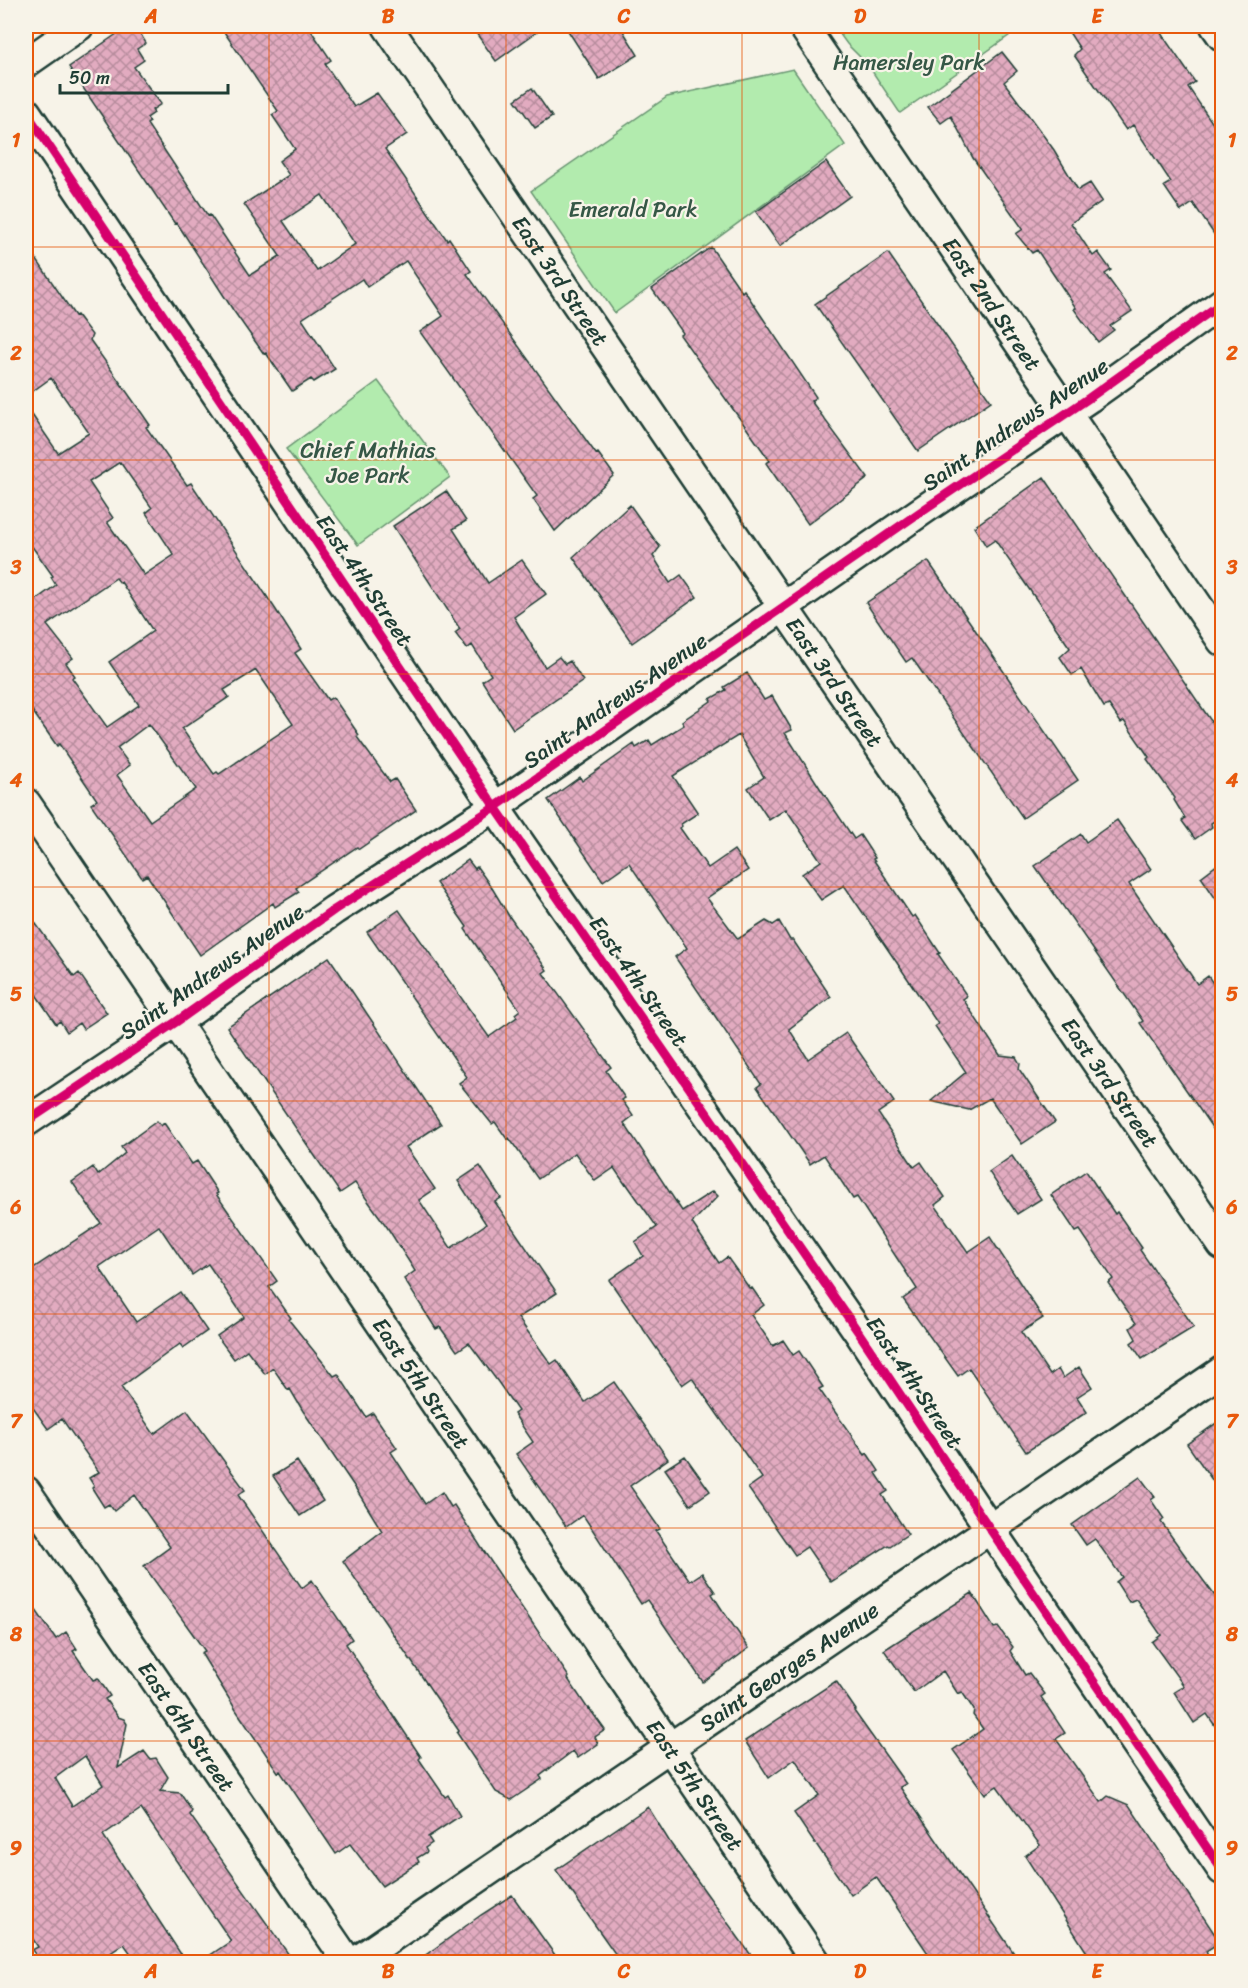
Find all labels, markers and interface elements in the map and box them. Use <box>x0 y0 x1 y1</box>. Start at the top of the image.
text: A <box>143 0 158 34</box>
text: B <box>382 0 395 34</box>
text: C <box>617 0 631 34</box>
text: D <box>854 0 867 34</box>
text: E <box>1091 0 1104 34</box>
park label: Hamersley Park <box>833 43 985 82</box>
scale bar <box>60 57 228 95</box>
text: 50 m <box>69 62 110 94</box>
text: 1 <box>12 123 21 158</box>
text: 1 <box>1228 123 1237 158</box>
park label: Emerald Park <box>568 190 698 229</box>
street label: East 3rd Street <box>501 207 619 355</box>
street label: East 2nd Street <box>932 229 1052 379</box>
text: 2 <box>9 336 22 371</box>
text: 2 <box>1225 336 1238 371</box>
street label: Saint Andrews Avenue <box>914 347 1117 502</box>
park label: Chief Mathias Joe Park <box>300 431 437 495</box>
street label: East 4th Street <box>306 506 424 655</box>
text: 3 <box>10 550 22 585</box>
text: 3 <box>1226 550 1238 585</box>
street label: East 3rd Street <box>775 608 894 756</box>
street label: Saint Andrews Avenue <box>515 622 716 779</box>
text: 4 <box>9 763 23 798</box>
text: 4 <box>1225 763 1239 798</box>
street label: Saint Andrews Avenue <box>112 893 313 1050</box>
street label: East 4th Street <box>579 907 699 1056</box>
text: 5 <box>10 977 22 1012</box>
text: 5 <box>1226 977 1238 1012</box>
street label: East 3rd Street <box>1051 1009 1169 1156</box>
text: 6 <box>9 1190 22 1225</box>
text: 6 <box>1225 1190 1238 1225</box>
street label: East 4th Street <box>856 1308 974 1457</box>
street label: East 5th Street <box>362 1309 480 1458</box>
text: 7 <box>10 1404 23 1439</box>
text: 7 <box>1226 1404 1239 1439</box>
street label: Saint Georges Avenue <box>691 1591 887 1742</box>
text: 8 <box>9 1617 23 1652</box>
text: 8 <box>1225 1617 1239 1652</box>
street label: East 6th Street <box>127 1653 246 1801</box>
street label: East 5th Street <box>635 1711 754 1859</box>
text: 9 <box>10 1831 22 1866</box>
text: 9 <box>1226 1831 1238 1866</box>
text: A <box>143 1954 158 1988</box>
text: B <box>382 1954 395 1988</box>
text: C <box>617 1954 631 1988</box>
text: D <box>854 1954 867 1988</box>
text: E <box>1091 1954 1104 1988</box>

